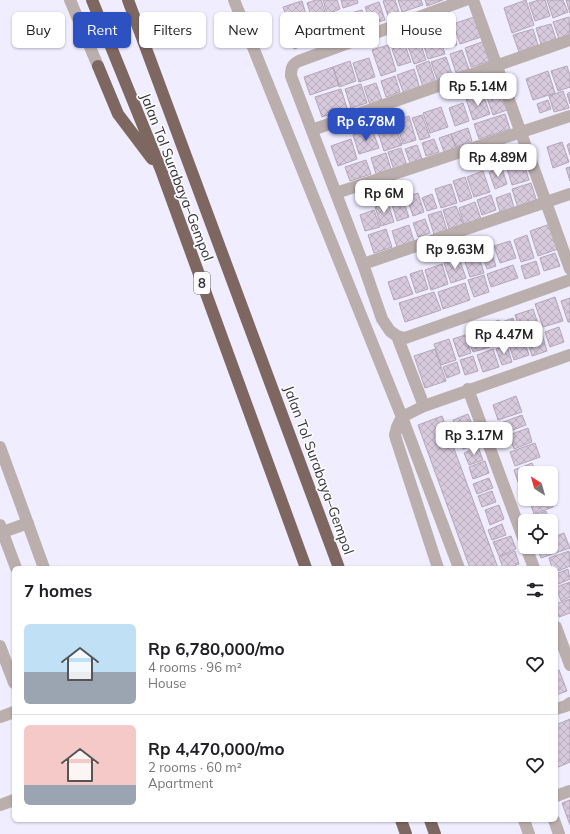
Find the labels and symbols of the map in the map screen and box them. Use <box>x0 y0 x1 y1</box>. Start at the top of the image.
pin: Rp 5.14M <box>437 73 519 107</box>
street label: Jalan Tol Surabaya–Gempol <box>137 90 217 264</box>
pin: Rp 6.78M <box>325 108 407 142</box>
pin: Rp 4.89M <box>457 144 539 178</box>
pin: Rp 6M <box>356 180 412 214</box>
pin: Rp 9.63M <box>414 236 496 270</box>
road number: 8 <box>194 272 210 294</box>
pin: Rp 4.47M <box>463 321 545 355</box>
street label: Jalan Tol Surabaya–Gempol <box>280 383 358 557</box>
pin: Rp 3.17M <box>433 422 515 456</box>
north arrow <box>518 466 558 506</box>

